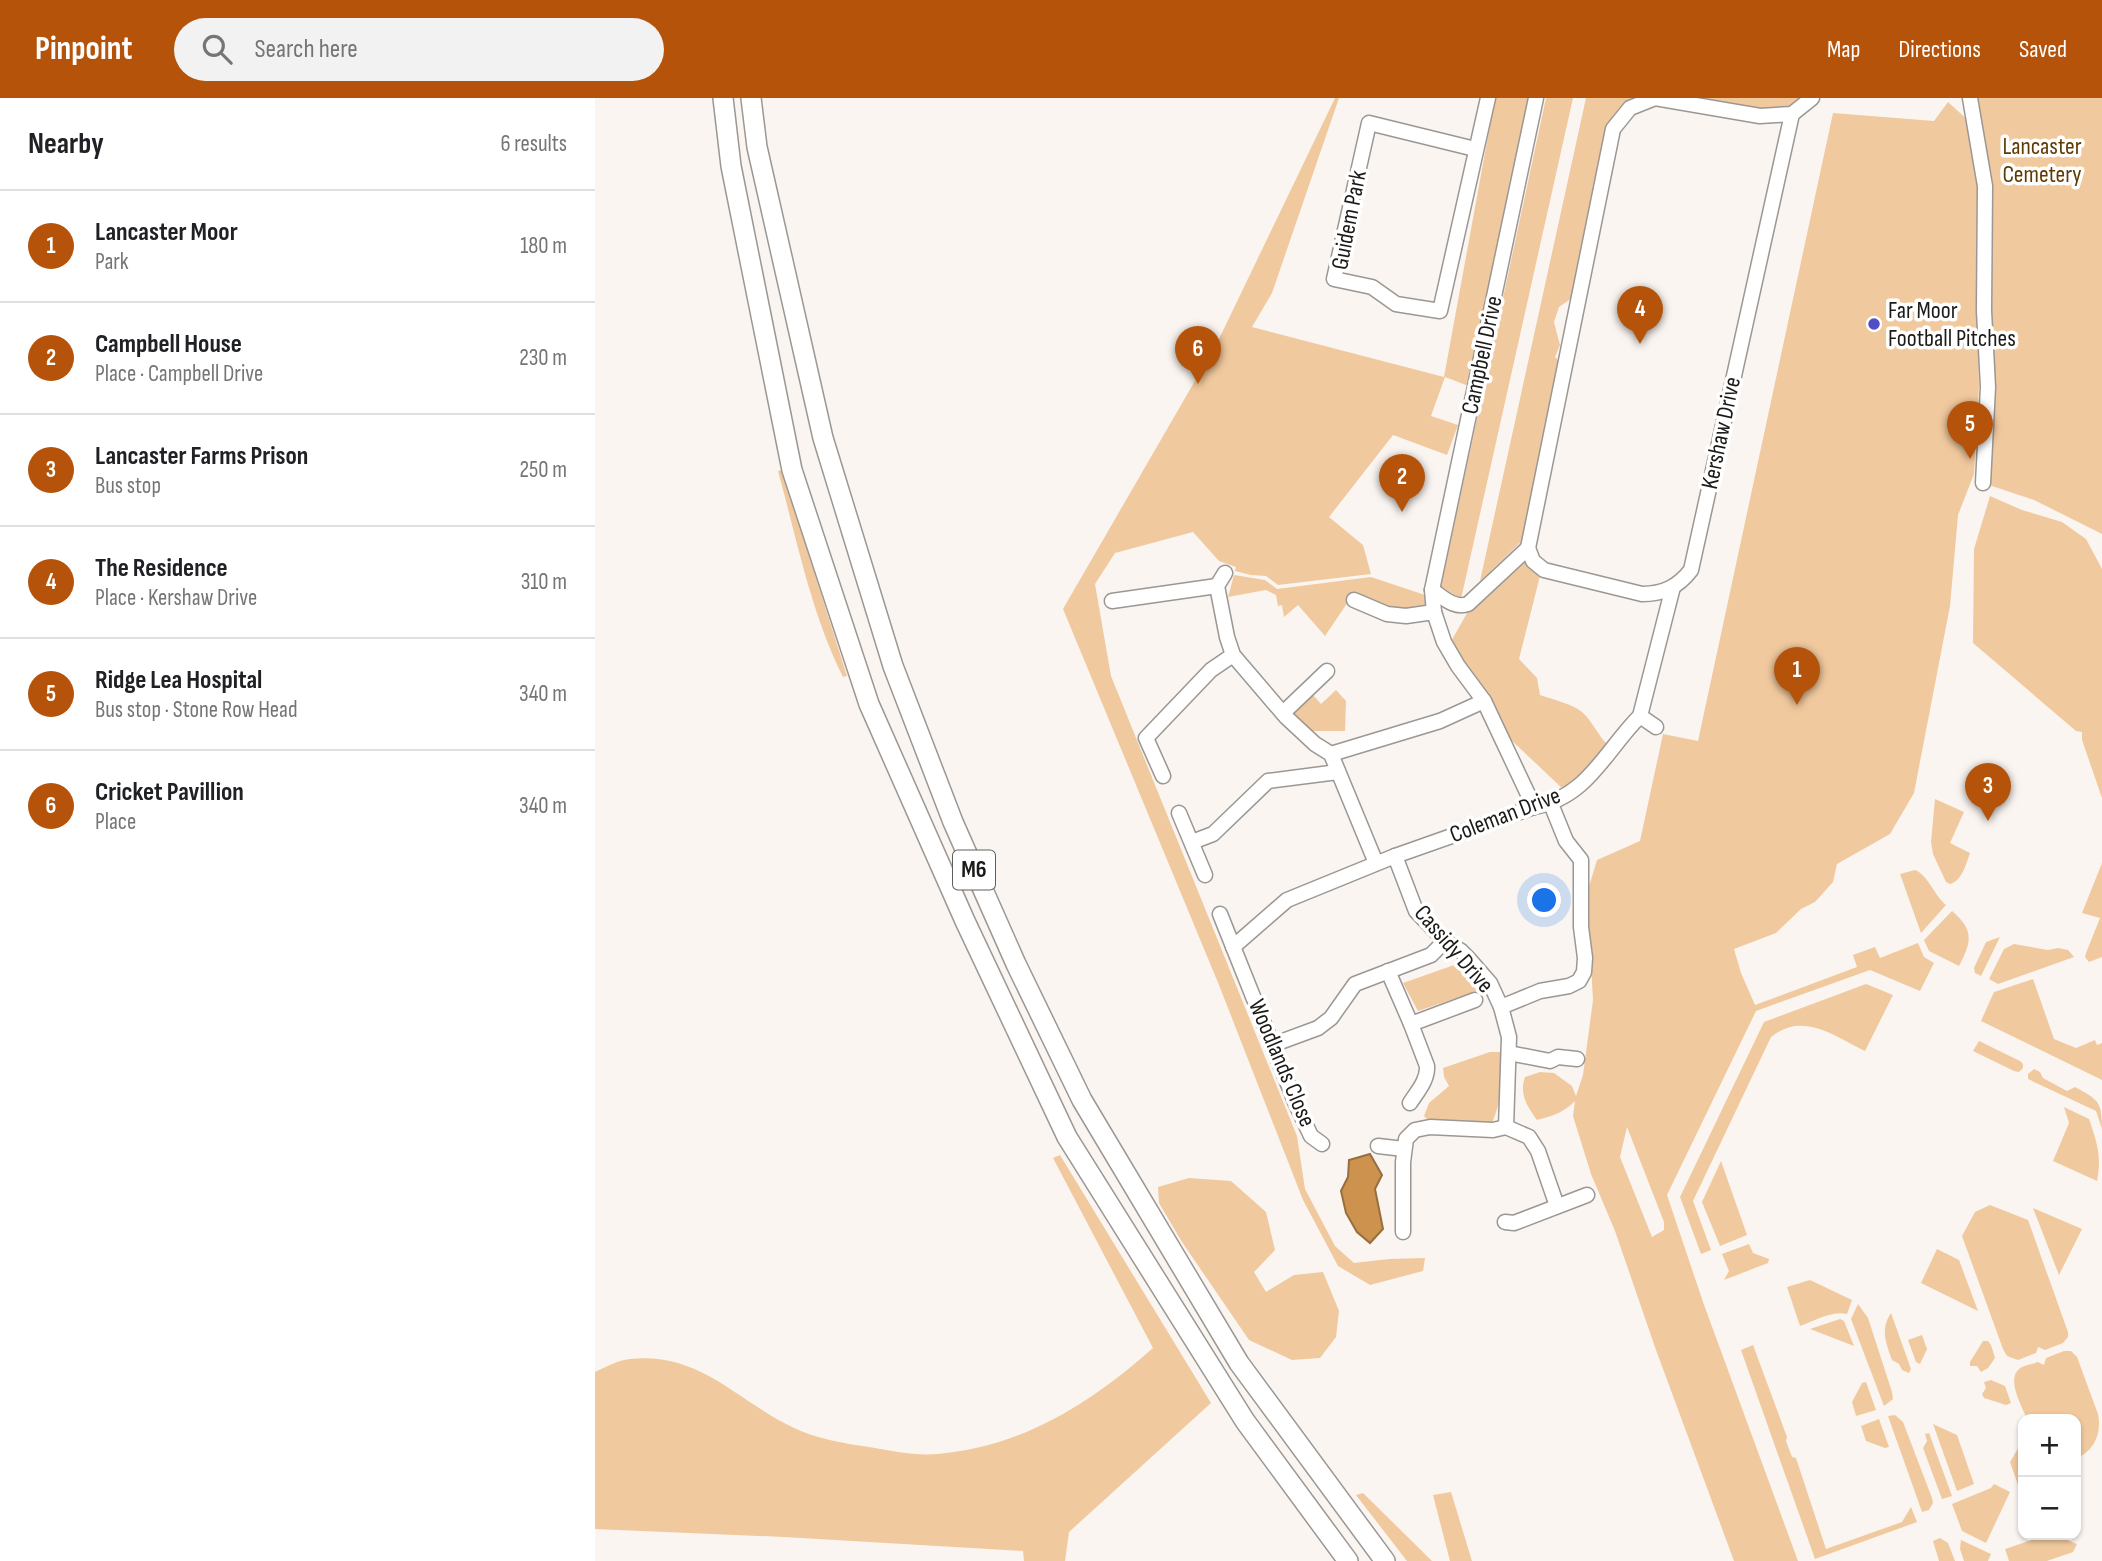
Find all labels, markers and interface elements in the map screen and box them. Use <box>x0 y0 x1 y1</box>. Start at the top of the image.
search box <box>174 18 664 81</box>
text: Pinpoint <box>35 29 132 69</box>
icon: search <box>198 30 236 68</box>
text: Search here <box>254 34 358 65</box>
text: Map <box>1827 35 1860 64</box>
text: Directions <box>1898 35 1981 64</box>
text: Saved <box>2019 35 2067 64</box>
text: Nearby <box>28 126 104 162</box>
text: 6 results <box>501 130 567 158</box>
park label: Lancaster Cemetery <box>2002 132 2082 189</box>
street label: Guidem Park <box>1325 168 1373 272</box>
text: Lancaster Moor <box>95 217 238 248</box>
text: 1 <box>46 232 56 260</box>
text: 180 m <box>520 232 567 260</box>
text: Park <box>95 248 129 276</box>
pin: 4 <box>1617 286 1663 344</box>
street label: Campbell Drive <box>1455 293 1509 417</box>
place label: Far Moor Football Pitches <box>1888 296 2016 353</box>
marker: Far Moor Football Pitches <box>1866 316 1882 332</box>
pin: 6 <box>1175 326 1221 384</box>
text: Campbell House <box>95 329 242 360</box>
text: 2 <box>46 344 56 372</box>
text: 230 m <box>519 344 567 372</box>
text: Place · Campbell Drive <box>95 360 263 388</box>
street label: Kershaw Drive <box>1695 374 1747 492</box>
pin: 5 <box>1947 401 1993 459</box>
text: Lancaster Farms Prison <box>95 441 308 472</box>
pin: 2 <box>1379 454 1425 512</box>
text: 3 <box>46 456 56 484</box>
text: 250 m <box>520 456 567 484</box>
text: Bus stop <box>95 472 161 500</box>
text: The Residence <box>95 553 228 584</box>
text: 4 <box>46 568 56 596</box>
text: 310 m <box>521 568 567 596</box>
text: Place · Kershaw Drive <box>95 584 257 612</box>
pin: 1 <box>1774 647 1820 705</box>
text: Ridge Lea Hospital <box>95 665 262 696</box>
text: 5 <box>46 680 56 708</box>
text: 340 m <box>519 680 567 708</box>
text: Bus stop · Stone Row Head <box>95 696 298 724</box>
pin: 3 <box>1965 763 2011 821</box>
text: Cricket Pavillion <box>95 777 244 808</box>
street label: Coleman Drive <box>1446 781 1564 849</box>
text: 6 <box>46 792 56 820</box>
text: 340 m <box>519 792 567 820</box>
text: Place <box>95 808 136 836</box>
road number: M6 <box>953 850 995 890</box>
your location <box>1527 883 1561 917</box>
street label: Cassidy Drive <box>1408 899 1500 999</box>
street label: Woodlands Close <box>1242 995 1322 1131</box>
map controls <box>2018 1414 2081 1540</box>
button: + <box>2018 1414 2081 1477</box>
button: − <box>2018 1477 2081 1540</box>

